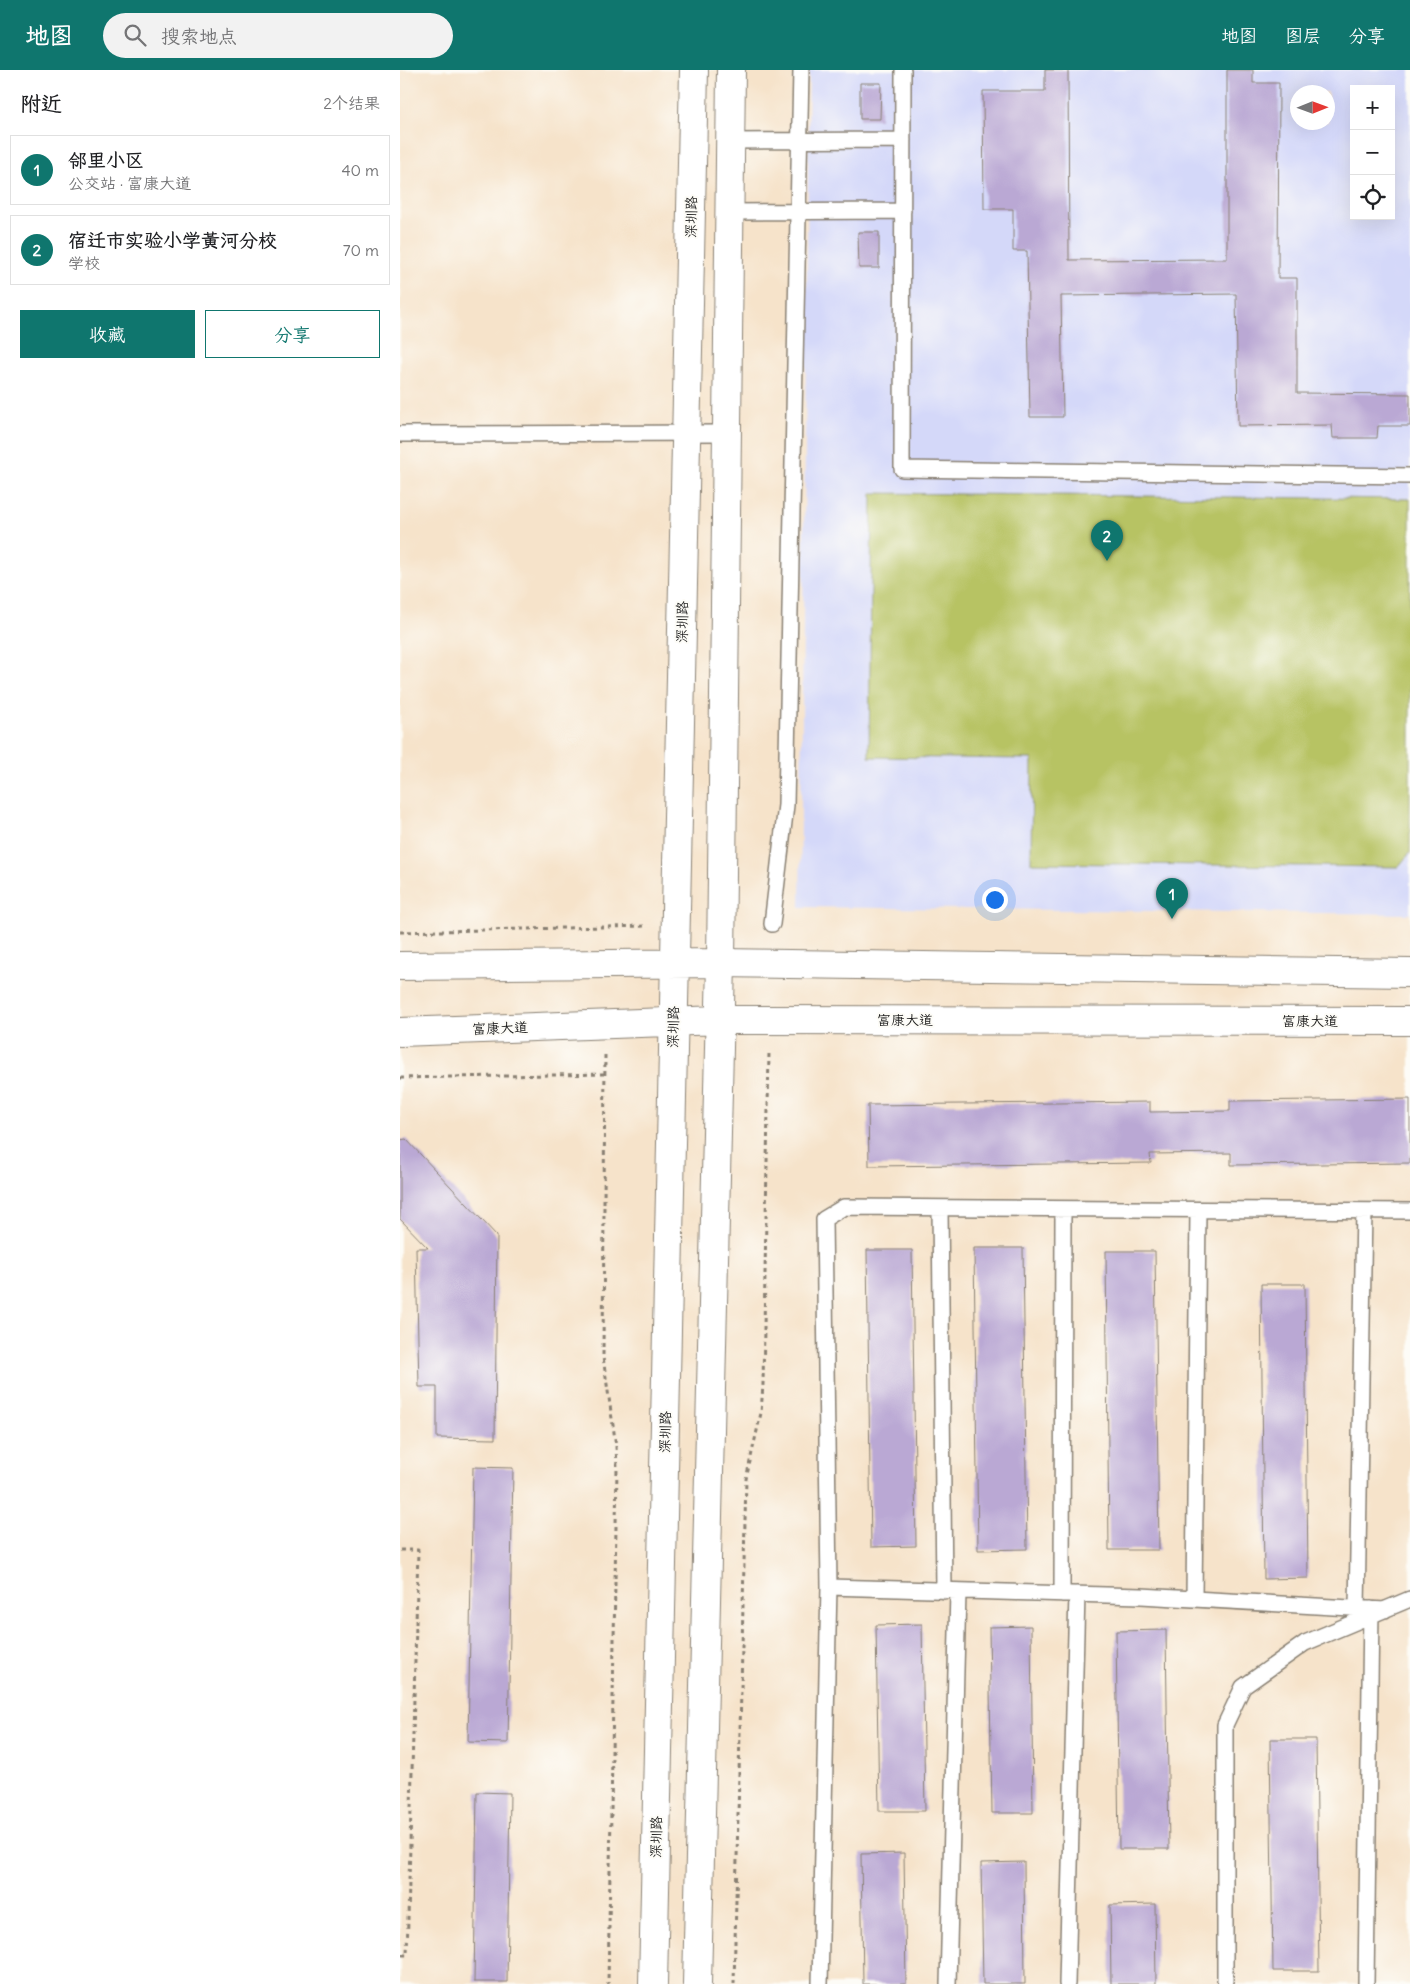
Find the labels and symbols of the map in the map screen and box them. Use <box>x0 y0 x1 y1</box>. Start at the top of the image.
north arrow <box>1290 85 1335 130</box>
street label: 深圳路 <box>682 196 700 238</box>
pin: 2 <box>1091 520 1123 561</box>
street label: 深圳路 <box>673 601 691 643</box>
pin: 1 <box>1156 878 1188 919</box>
your location <box>982 887 1008 913</box>
street label: 深圳路 <box>664 1006 682 1048</box>
street label: 富康大道 <box>877 1011 933 1029</box>
street label: 富康大道 <box>1282 1012 1338 1030</box>
street label: 富康大道 <box>472 1018 528 1038</box>
street label: 深圳路 <box>656 1411 674 1453</box>
street label: 深圳路 <box>647 1816 665 1858</box>

